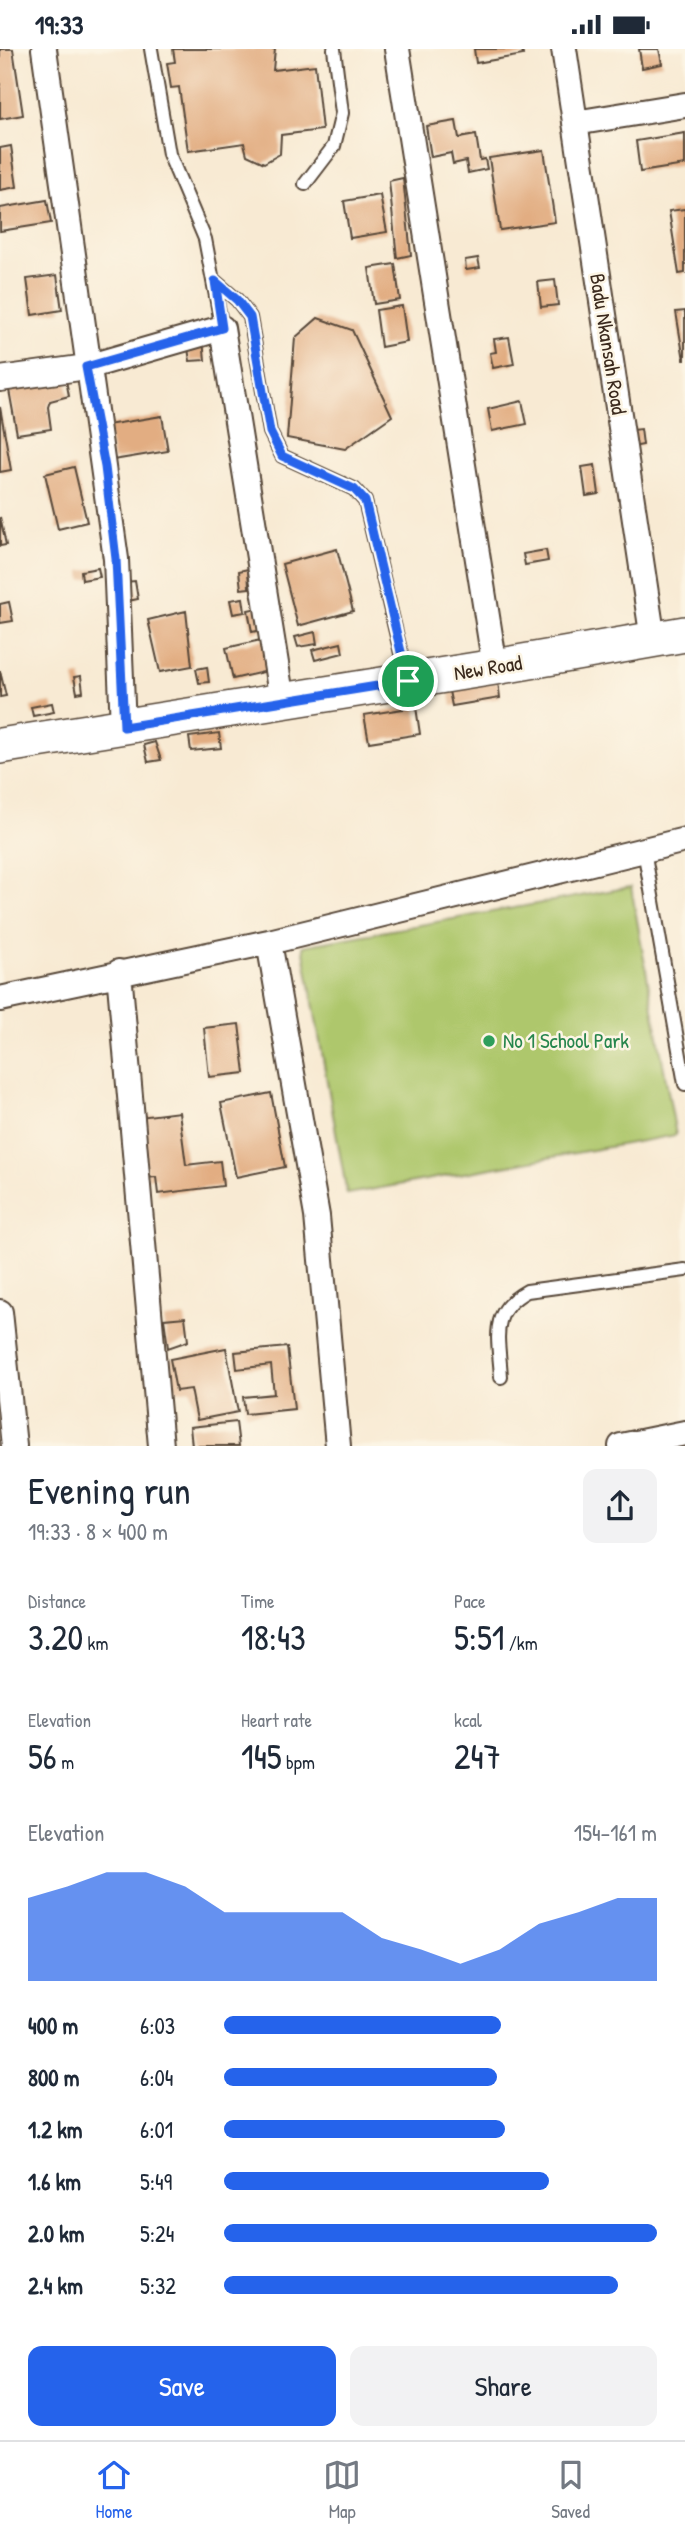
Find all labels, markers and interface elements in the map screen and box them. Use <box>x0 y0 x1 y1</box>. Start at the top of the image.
text: 19:33 <box>35 7 83 42</box>
street label: Badu Nkansah Road <box>583 271 634 416</box>
street label: New Road <box>452 648 524 687</box>
pin <box>378 651 438 711</box>
icon: arrive <box>389 662 427 700</box>
place label: No 1 School Park <box>503 1026 629 1055</box>
marker: No 1 School Park <box>481 1033 497 1049</box>
text: Evening run <box>28 1464 191 1516</box>
button: share <box>583 1469 657 1543</box>
text: 19:33 · 8 × 400 m <box>28 1516 168 1547</box>
text: Distance <box>28 1588 86 1614</box>
text: Time <box>241 1588 275 1614</box>
text: Pace <box>454 1588 486 1614</box>
text: 3.20 <box>28 1614 83 1661</box>
text: 18:43 <box>241 1614 306 1661</box>
text: 5:51 <box>454 1614 504 1661</box>
text: km <box>83 1630 108 1656</box>
text: /km <box>504 1630 538 1656</box>
text: Elevation <box>28 1707 91 1733</box>
text: Heart rate <box>241 1707 312 1733</box>
text: kcal <box>454 1707 482 1733</box>
text: 56 <box>28 1733 57 1780</box>
text: 145 <box>241 1733 282 1780</box>
text: 247 <box>454 1733 501 1780</box>
text: m <box>57 1749 74 1775</box>
text: bpm <box>282 1749 315 1775</box>
text: Elevation <box>28 1817 104 1848</box>
text: 154–161 m <box>574 1817 657 1848</box>
text: 400 m <box>28 2010 78 2041</box>
text: 6:03 <box>140 2010 175 2041</box>
text: 800 m <box>28 2062 80 2093</box>
text: 6:04 <box>140 2062 173 2093</box>
text: 1.2 km <box>28 2114 83 2145</box>
text: 6:01 <box>140 2114 173 2145</box>
text: 1.6 km <box>28 2166 81 2197</box>
text: 5:49 <box>140 2166 172 2197</box>
text: 2.0 km <box>28 2218 84 2249</box>
text: 5:24 <box>140 2218 174 2249</box>
text: 2.4 km <box>28 2270 83 2301</box>
text: 5:32 <box>140 2270 176 2301</box>
button: Save <box>28 2346 336 2426</box>
button: Share <box>350 2346 657 2426</box>
tab: Home <box>95 2456 133 2524</box>
tab: Map <box>323 2456 361 2524</box>
tab: Saved <box>551 2456 590 2524</box>

